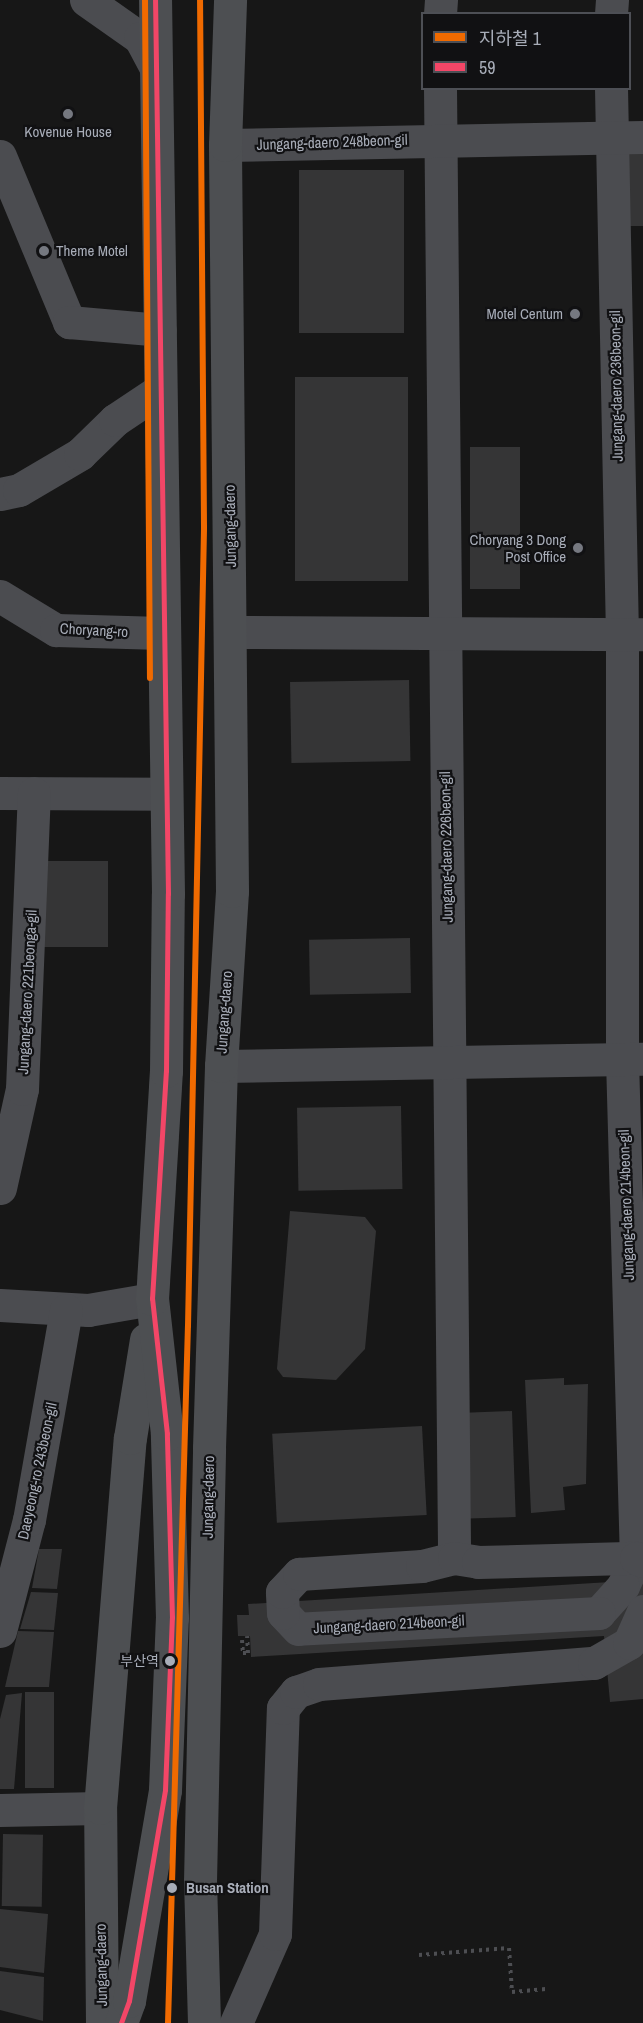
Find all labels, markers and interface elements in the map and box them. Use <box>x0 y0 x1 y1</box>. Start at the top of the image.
legend <box>421 12 631 90</box>
text: 지하철 1 <box>479 26 541 51</box>
text: 59 <box>479 55 495 80</box>
marker: Kovenue House <box>61 107 75 121</box>
place label: Kovenue House <box>24 123 112 141</box>
street label: Jungang-daero 248beon-gil <box>256 130 408 154</box>
place label: Theme Motel <box>56 242 128 260</box>
marker: Theme Motel <box>37 244 51 258</box>
place label: Motel Centum <box>486 305 563 323</box>
marker: Motel Centum <box>568 307 582 321</box>
street label: Jungang-daero 236beon-gil <box>606 310 626 462</box>
street label: Jungang-daero <box>220 484 240 568</box>
place label: Choryang 3 Dong Post Office <box>470 530 566 565</box>
marker: Choryang 3 Dong Post Office <box>571 541 585 555</box>
street label: Choryang-ro <box>59 619 129 641</box>
street label: Jungang-daero 226beon-gil <box>436 771 456 923</box>
street label: Jungang-daero 221beonga-gil <box>14 909 40 1075</box>
street label: Jungang-daero <box>212 970 236 1054</box>
street label: Jungang-daero 214beon-gil <box>614 1129 638 1281</box>
street label: Daeyeong-ro 243beon-gil <box>14 1401 60 1541</box>
street label: Jungang-daero <box>198 1455 218 1539</box>
street label: Jungang-daero 214beon-gil <box>313 1611 465 1637</box>
place label: 부산역 <box>120 1653 159 1669</box>
marker: 부산역 <box>164 1655 176 1667</box>
marker: Busan Station <box>163 1879 181 1897</box>
place label: Busan Station <box>186 1879 269 1897</box>
street label: Jungang-daero <box>91 1923 111 2007</box>

